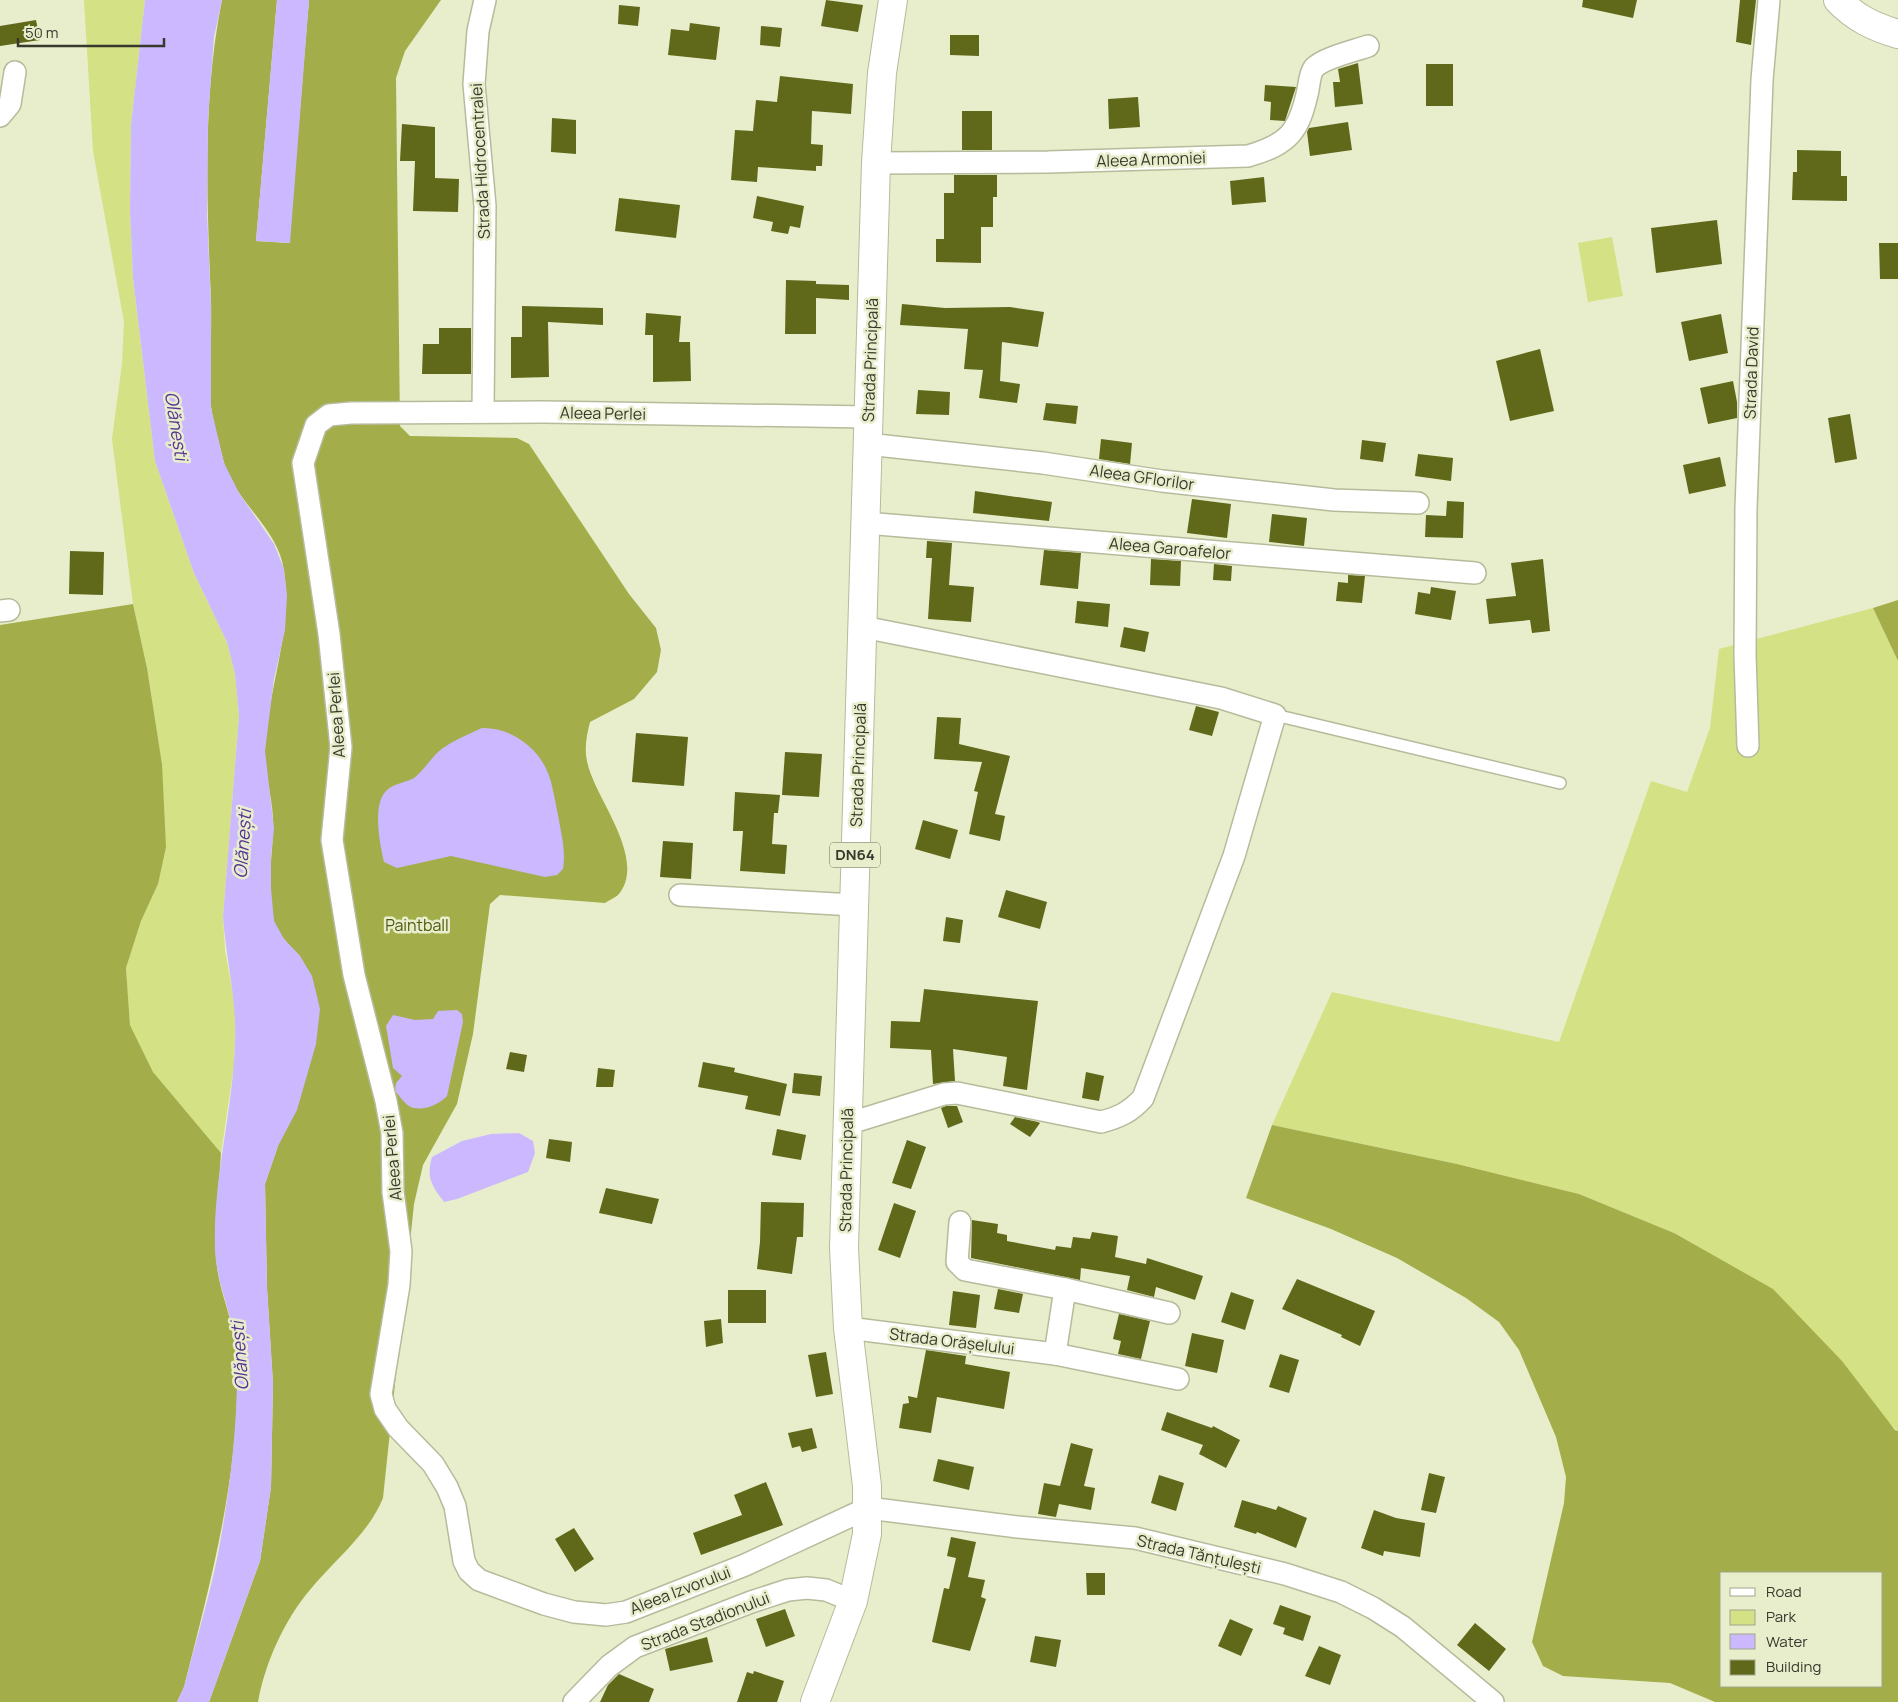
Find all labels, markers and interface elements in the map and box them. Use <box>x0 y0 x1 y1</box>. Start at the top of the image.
scale bar <box>18 15 164 47</box>
text: 50 m <box>25 22 59 43</box>
street label: Strada Hidrocentralei <box>465 82 495 240</box>
street label: Aleea Armoniei <box>1096 146 1206 172</box>
street label: Strada Principală <box>857 298 883 422</box>
street label: Strada David <box>1738 326 1764 420</box>
water label: Olănești <box>160 390 195 465</box>
street label: Aleea Perlei <box>560 401 646 425</box>
street label: Aleea GFlorilor <box>1088 459 1196 495</box>
street label: Aleea Garoafelor <box>1108 532 1232 564</box>
street label: Aleea Perlei <box>322 671 350 759</box>
street label: Strada Principală <box>845 703 871 827</box>
water label: Olănești <box>228 806 257 879</box>
road number: DN64 <box>830 842 880 868</box>
park label: Paintball <box>385 914 449 936</box>
street label: Strada Principală <box>834 1108 858 1232</box>
street label: Aleea Perlei <box>377 1114 407 1202</box>
water label: Olănești <box>224 1318 253 1391</box>
street label: Strada Orășelului <box>888 1322 1016 1360</box>
street label: Strada Tănțulești <box>1135 1529 1263 1579</box>
street label: Aleea Izvorului <box>626 1561 734 1619</box>
legend <box>1720 1572 1883 1687</box>
text: Road <box>1766 1581 1802 1602</box>
street label: Strada Stadionului <box>638 1586 772 1656</box>
text: Park <box>1766 1606 1796 1627</box>
text: Water <box>1766 1631 1808 1652</box>
text: Building <box>1766 1656 1821 1677</box>

